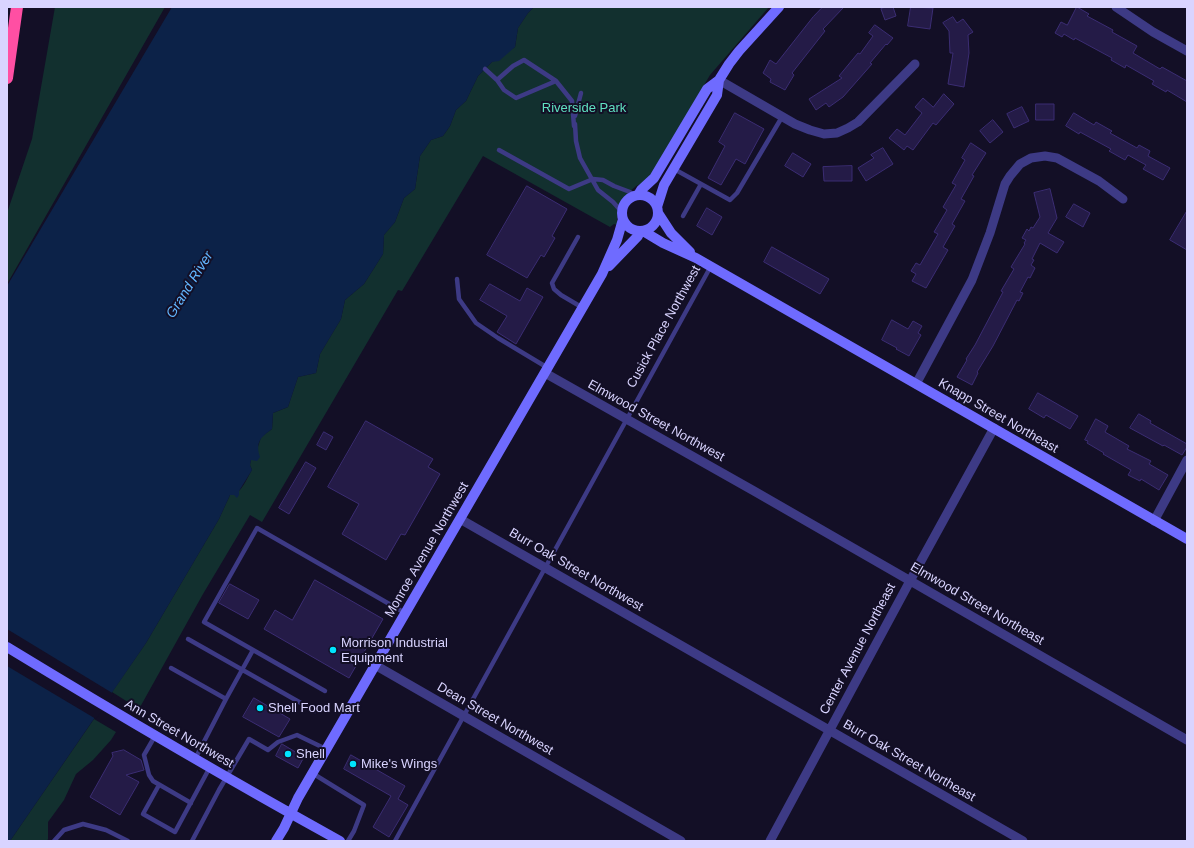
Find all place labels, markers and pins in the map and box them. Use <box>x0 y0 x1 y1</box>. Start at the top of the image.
place label: Morrison Industrial Equipment <box>341 635 448 666</box>
marker: Morrison Industrial Equipment <box>328 645 338 655</box>
place label: Shell Food Mart <box>268 700 360 716</box>
marker: Shell Food Mart <box>255 703 265 713</box>
place label: Shell <box>296 746 325 762</box>
marker: Shell <box>283 749 293 759</box>
place label: Mike's Wings <box>361 756 437 772</box>
marker: Mike's Wings <box>348 759 358 769</box>

